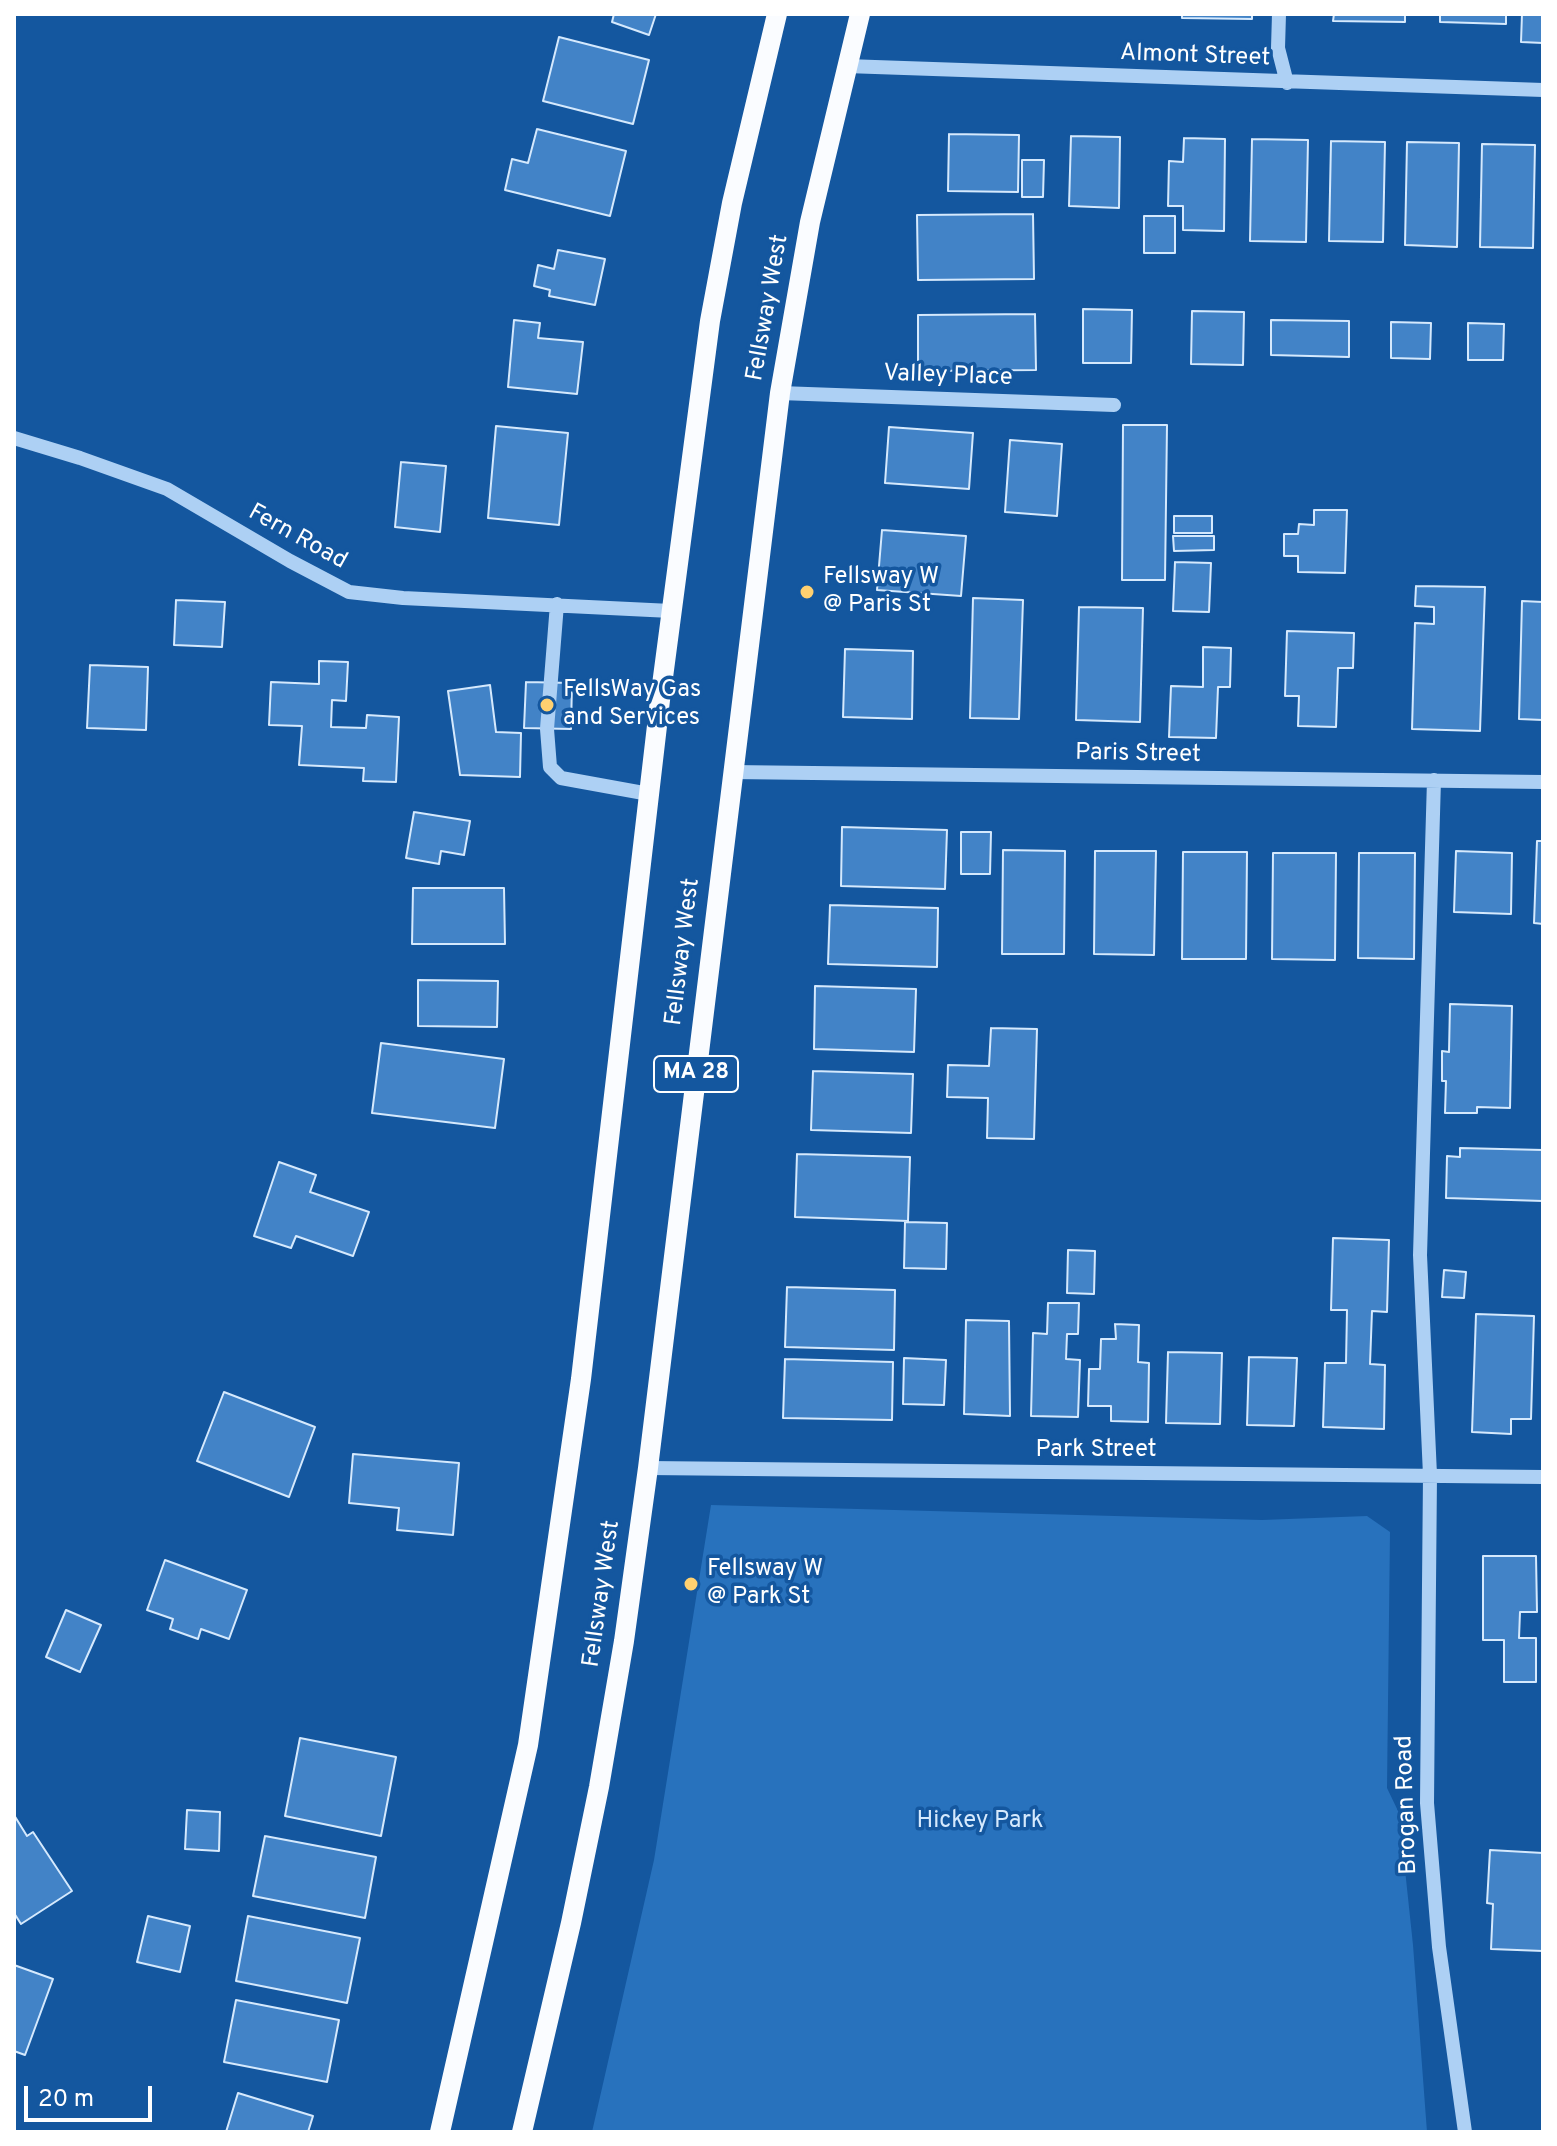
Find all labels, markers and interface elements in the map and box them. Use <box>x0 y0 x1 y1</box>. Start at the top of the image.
street label: Almont Street <box>1119 40 1271 74</box>
street label: Fellsway West <box>742 232 796 384</box>
street label: Valley Place <box>883 360 1013 394</box>
street label: Fern Road <box>243 499 351 577</box>
place label: Fellsway W @ Paris St <box>823 564 939 620</box>
marker: Fellsway W @ Paris St <box>798 583 816 601</box>
place label: FellsWay Gas and Services <box>563 677 701 733</box>
marker: FellsWay Gas and Services <box>538 696 556 714</box>
street label: Paris Street <box>1075 740 1201 770</box>
street label: Fellsway West <box>661 877 707 1027</box>
road number: MA 28 <box>654 1056 738 1092</box>
street label: Park Street <box>1035 1437 1157 1465</box>
street label: Fellsway West <box>578 1519 628 1669</box>
place label: Fellsway W @ Park St <box>707 1556 823 1612</box>
marker: Fellsway W @ Park St <box>682 1575 700 1593</box>
street label: Brogan Road <box>1391 1735 1425 1875</box>
park label: Hickey Park <box>916 1808 1044 1836</box>
scale bar <box>28 2070 156 2120</box>
text: 20 m <box>38 2085 94 2115</box>

